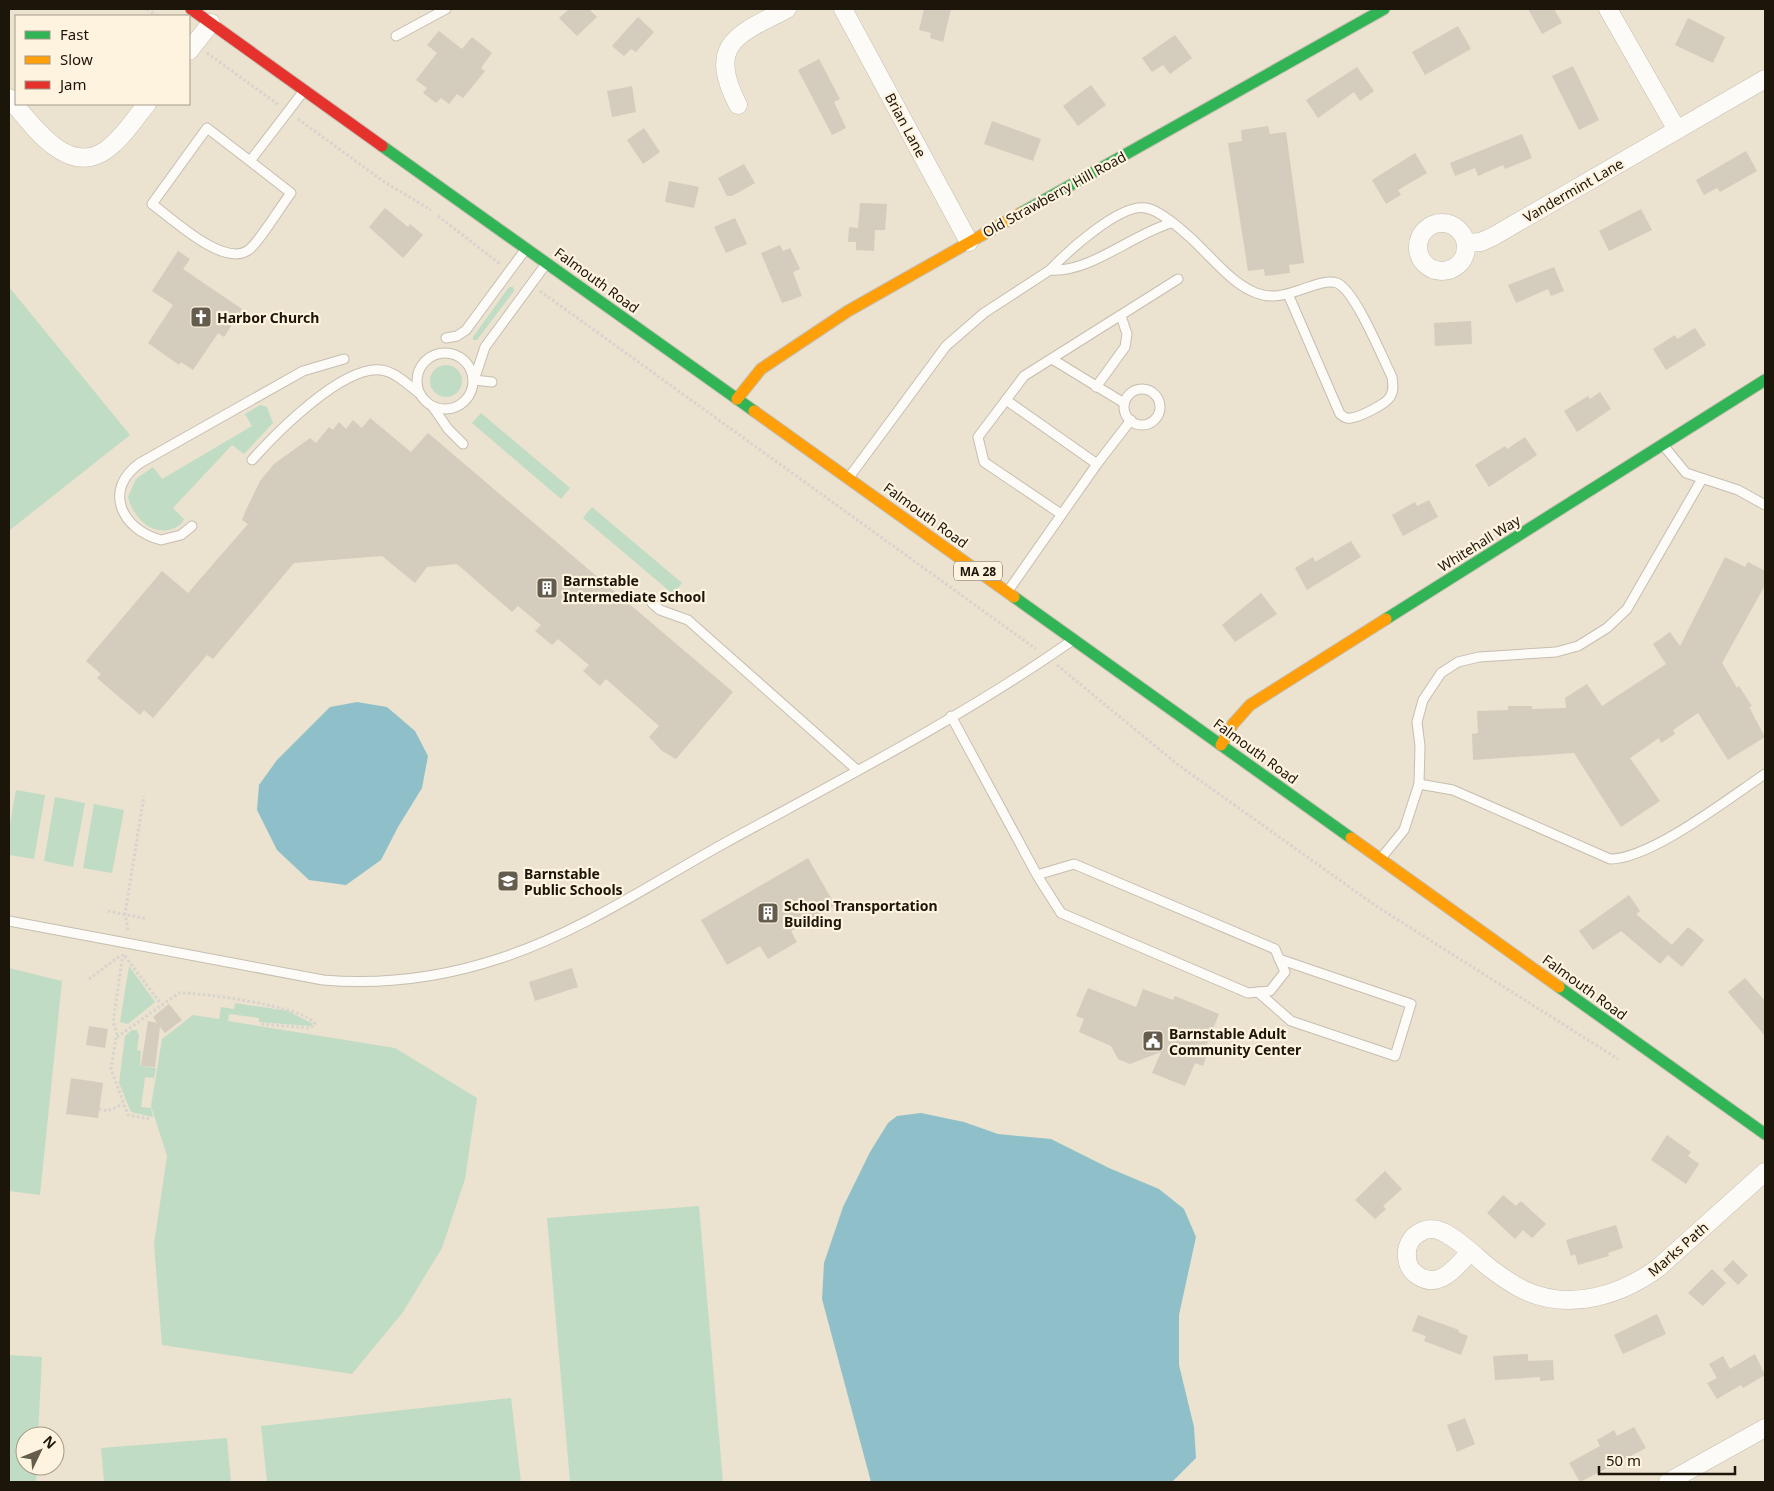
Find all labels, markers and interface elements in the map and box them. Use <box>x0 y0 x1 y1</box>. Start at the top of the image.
legend <box>15 15 190 105</box>
text: Fast <box>60 24 89 44</box>
text: Slow <box>60 49 93 69</box>
text: Jam <box>58 74 87 94</box>
street label: Brian Lane <box>881 89 931 161</box>
street label: Old Strawberry Hill Road <box>979 147 1129 241</box>
street label: Vandermint Lane <box>1519 154 1627 226</box>
street label: Falmouth Road <box>551 243 643 317</box>
church icon: Harbor Church <box>189 305 213 329</box>
place label: Harbor Church <box>217 308 319 327</box>
street label: Falmouth Road <box>880 478 972 552</box>
street label: Whitehall Way <box>1434 510 1524 576</box>
road number: MA 28 <box>954 562 1002 580</box>
place label: Barnstable Intermediate School <box>563 571 705 606</box>
building icon: Barnstable Intermediate School <box>535 576 559 600</box>
street label: Falmouth Road <box>1210 714 1302 788</box>
place label: Barnstable Public Schools <box>524 864 623 899</box>
school or university icon: Barnstable Public Schools <box>496 869 520 893</box>
place label: School Transportation Building <box>784 896 938 931</box>
building icon: School Transportation Building <box>756 901 780 925</box>
street label: Falmouth Road <box>1539 950 1631 1024</box>
place label: Barnstable Adult Community Center <box>1169 1024 1302 1059</box>
public building icon: Barnstable Adult Community Center <box>1141 1029 1165 1053</box>
street label: Marks Path <box>1644 1217 1712 1281</box>
north arrow <box>15 1426 65 1476</box>
text: N <box>39 1431 61 1452</box>
scale bar <box>1599 1444 1735 1476</box>
text: 50 m <box>1606 1450 1641 1470</box>

